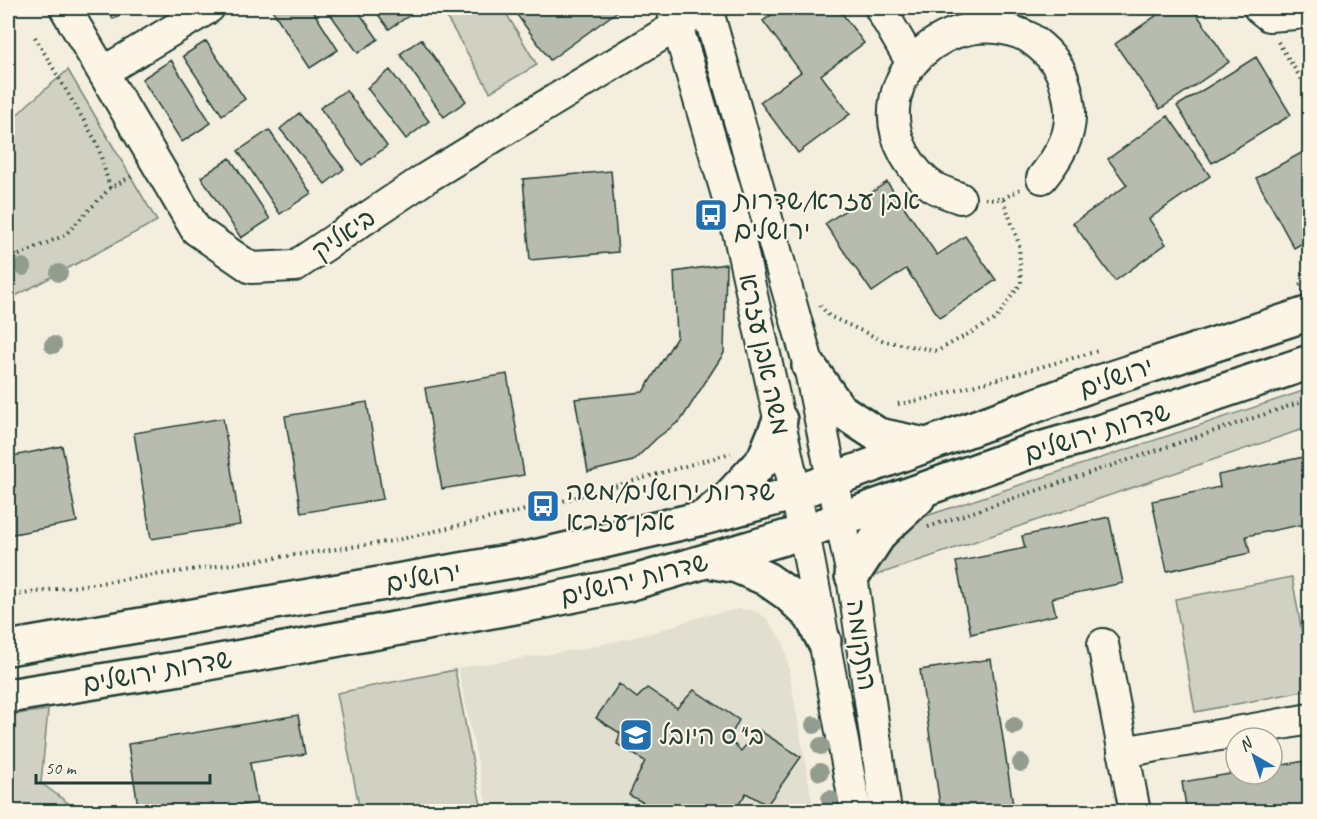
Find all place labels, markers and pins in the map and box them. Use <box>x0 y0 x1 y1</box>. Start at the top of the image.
place label: אבן עזרא/שדרות ירושלים <box>732 184 920 247</box>
bus stop icon: אבן עזרא/שדרות ירושלים <box>693 197 729 233</box>
place label: שדרות ירושלים/משה אבן עזרא <box>566 475 775 538</box>
bus stop icon: שדרות ירושלים/משה אבן עזרא <box>525 488 561 524</box>
school or university icon: בי"ס היובל <box>618 717 654 753</box>
place label: בי"ס היובל <box>659 719 764 752</box>

